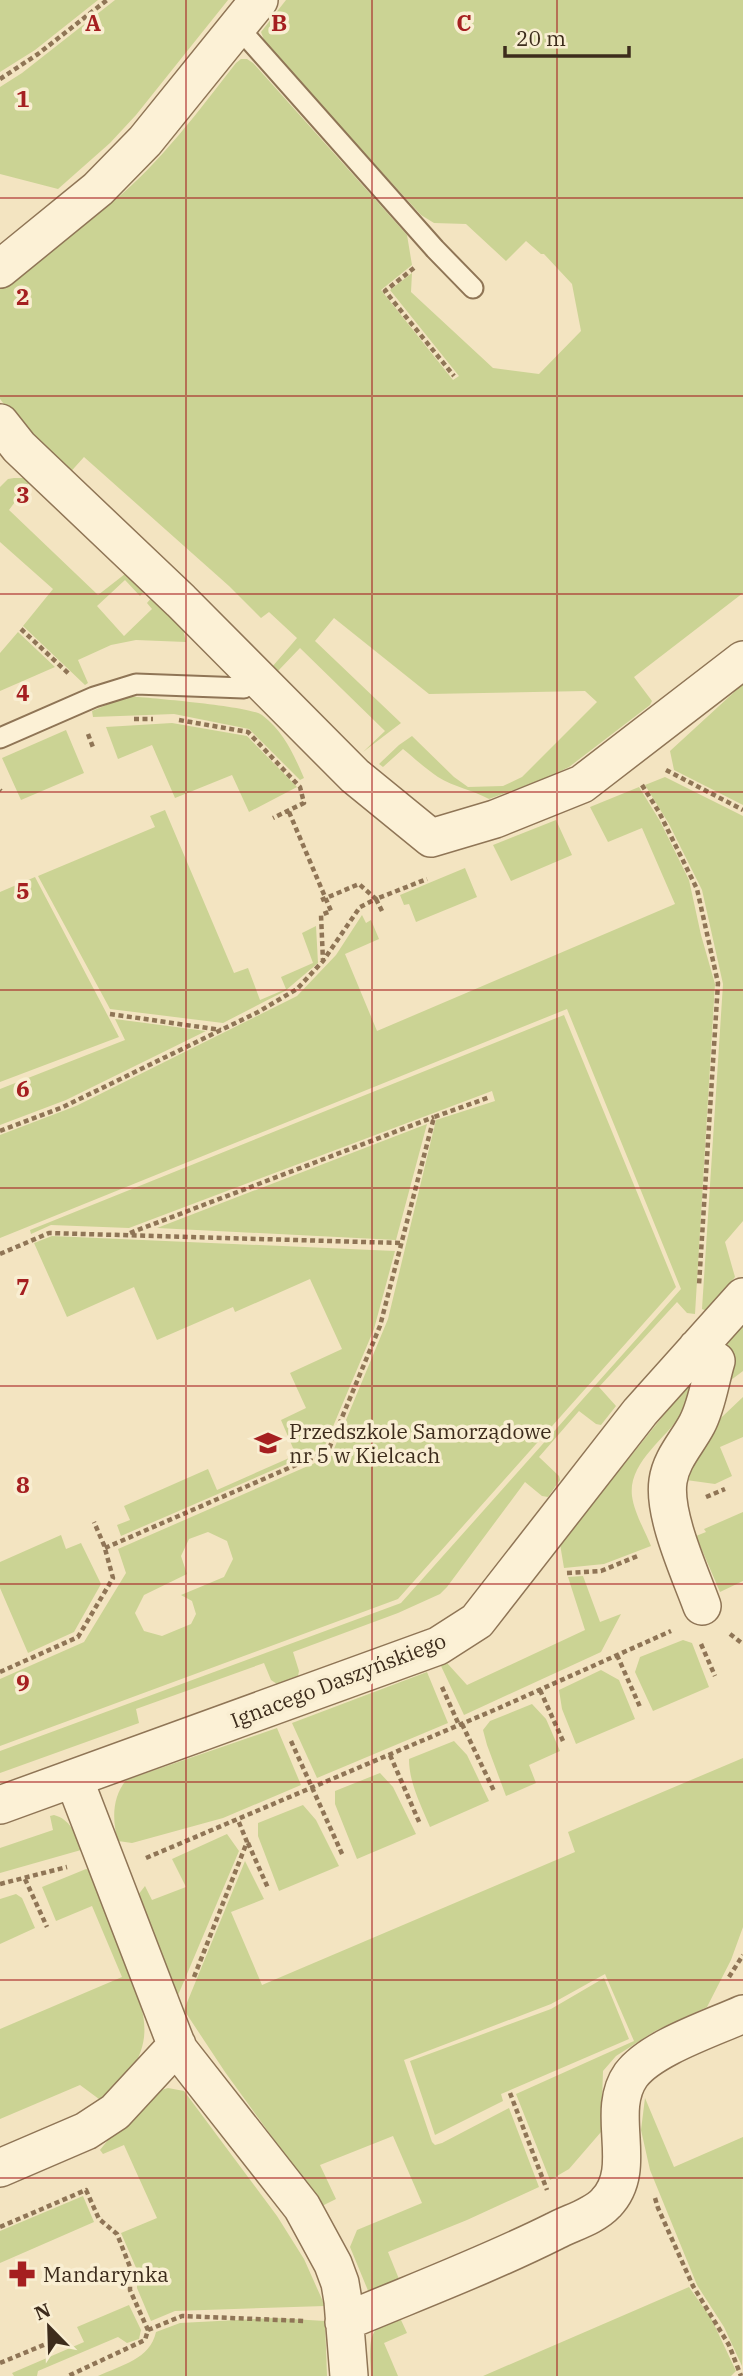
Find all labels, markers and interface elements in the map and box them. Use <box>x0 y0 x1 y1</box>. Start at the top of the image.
text: A <box>85 7 101 37</box>
text: B <box>271 7 287 37</box>
text: C <box>456 7 472 37</box>
scale bar <box>505 14 629 58</box>
text: 20 m <box>516 24 566 52</box>
text: 1 <box>16 83 30 113</box>
text: 2 <box>16 281 30 311</box>
text: 3 <box>16 479 30 509</box>
text: 4 <box>16 677 30 707</box>
text: 5 <box>16 875 30 905</box>
text: 6 <box>16 1073 30 1103</box>
text: 7 <box>16 1271 30 1301</box>
place label: Przedszkole Samorządowe nr 5 w Kielcach <box>289 1417 552 1469</box>
school or university icon: Przedszkole Samorządowe nr 5 w Kielcach <box>253 1428 283 1458</box>
text: 8 <box>16 1469 30 1499</box>
street label: Ignacego Daszyńskiego <box>226 1626 450 1734</box>
text: 9 <box>16 1667 30 1697</box>
pharmacy icon: Mandarynka <box>7 2259 37 2289</box>
place label: Mandarynka <box>43 2260 169 2288</box>
north arrow <box>14 2292 84 2362</box>
text: N <box>31 2297 54 2325</box>

